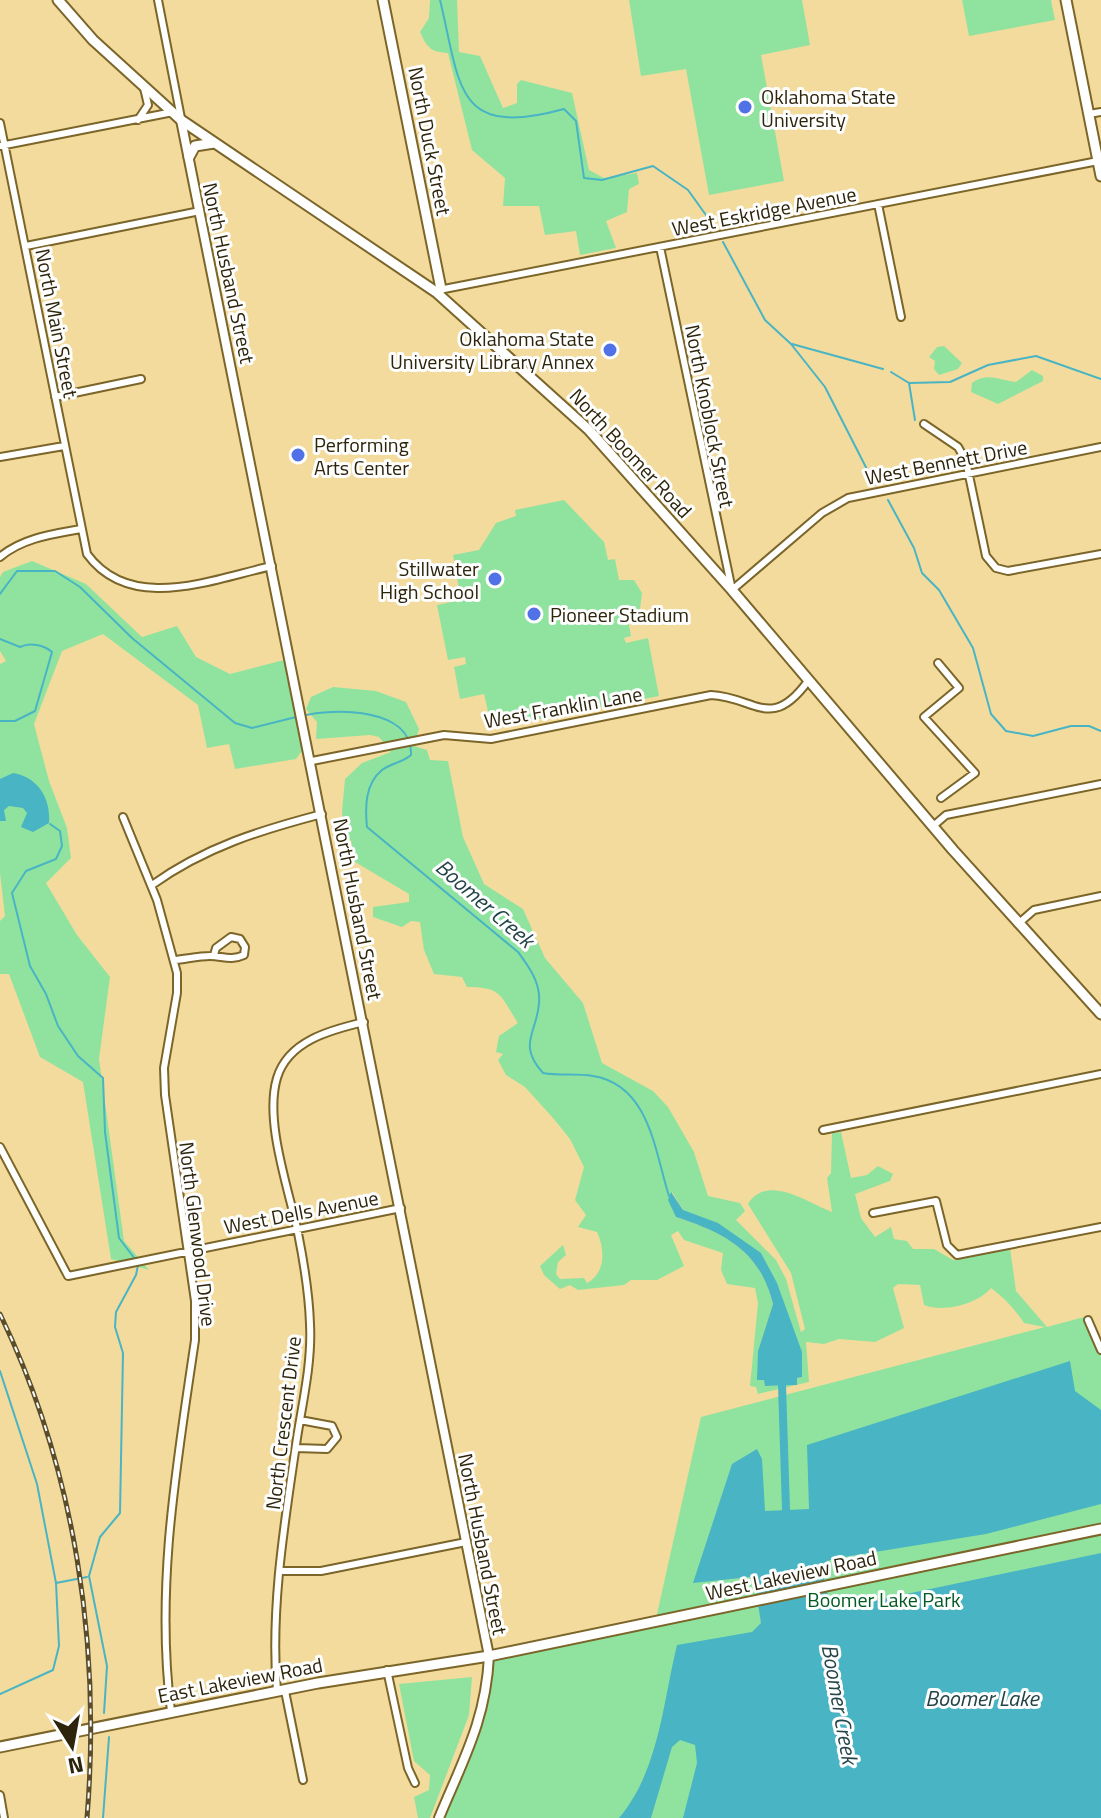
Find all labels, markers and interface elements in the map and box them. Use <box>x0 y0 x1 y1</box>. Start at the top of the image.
street label: North Duck Street <box>400 64 460 218</box>
place label: Oklahoma State University <box>761 81 896 135</box>
marker: Oklahoma State University <box>736 98 754 116</box>
street label: West Eskridge Avenue <box>669 178 859 244</box>
street label: North Husband Street <box>195 180 263 366</box>
street label: North Main Street <box>27 246 87 400</box>
street label: North Knoblock Street <box>677 322 743 510</box>
place label: Oklahoma State University Library Annex <box>390 323 594 377</box>
marker: Oklahoma State University Library Annex <box>601 341 619 359</box>
street label: North Boomer Road <box>562 381 700 525</box>
place label: Performing Arts Center <box>314 429 409 483</box>
street label: West Bennett Drive <box>862 431 1030 493</box>
marker: Performing Arts Center <box>289 446 307 464</box>
place label: Stillwater High School <box>380 553 479 607</box>
marker: Stillwater High School <box>486 570 504 588</box>
place label: Pioneer Stadium <box>550 599 689 630</box>
marker: Pioneer Stadium <box>525 605 543 623</box>
street label: West Franklin Lane <box>481 678 645 736</box>
street label: North Husband Street <box>325 816 391 1002</box>
water label: Boomer Creek <box>428 850 544 957</box>
street label: North Glenwood Drive <box>171 1140 225 1328</box>
street label: West Dells Avenue <box>221 1182 381 1242</box>
street label: North Crescent Drive <box>257 1334 309 1512</box>
street label: North Husband Street <box>450 1451 516 1637</box>
street label: West Lakeview Road <box>703 1542 879 1608</box>
park label: Boomer Lake Park <box>807 1584 961 1615</box>
water label: Boomer Creek <box>813 1641 868 1769</box>
street label: East Lakeview Road <box>155 1649 325 1711</box>
water label: Boomer Lake <box>925 1681 1041 1715</box>
north arrow <box>32 1706 112 1786</box>
text: N <box>65 1747 87 1784</box>

